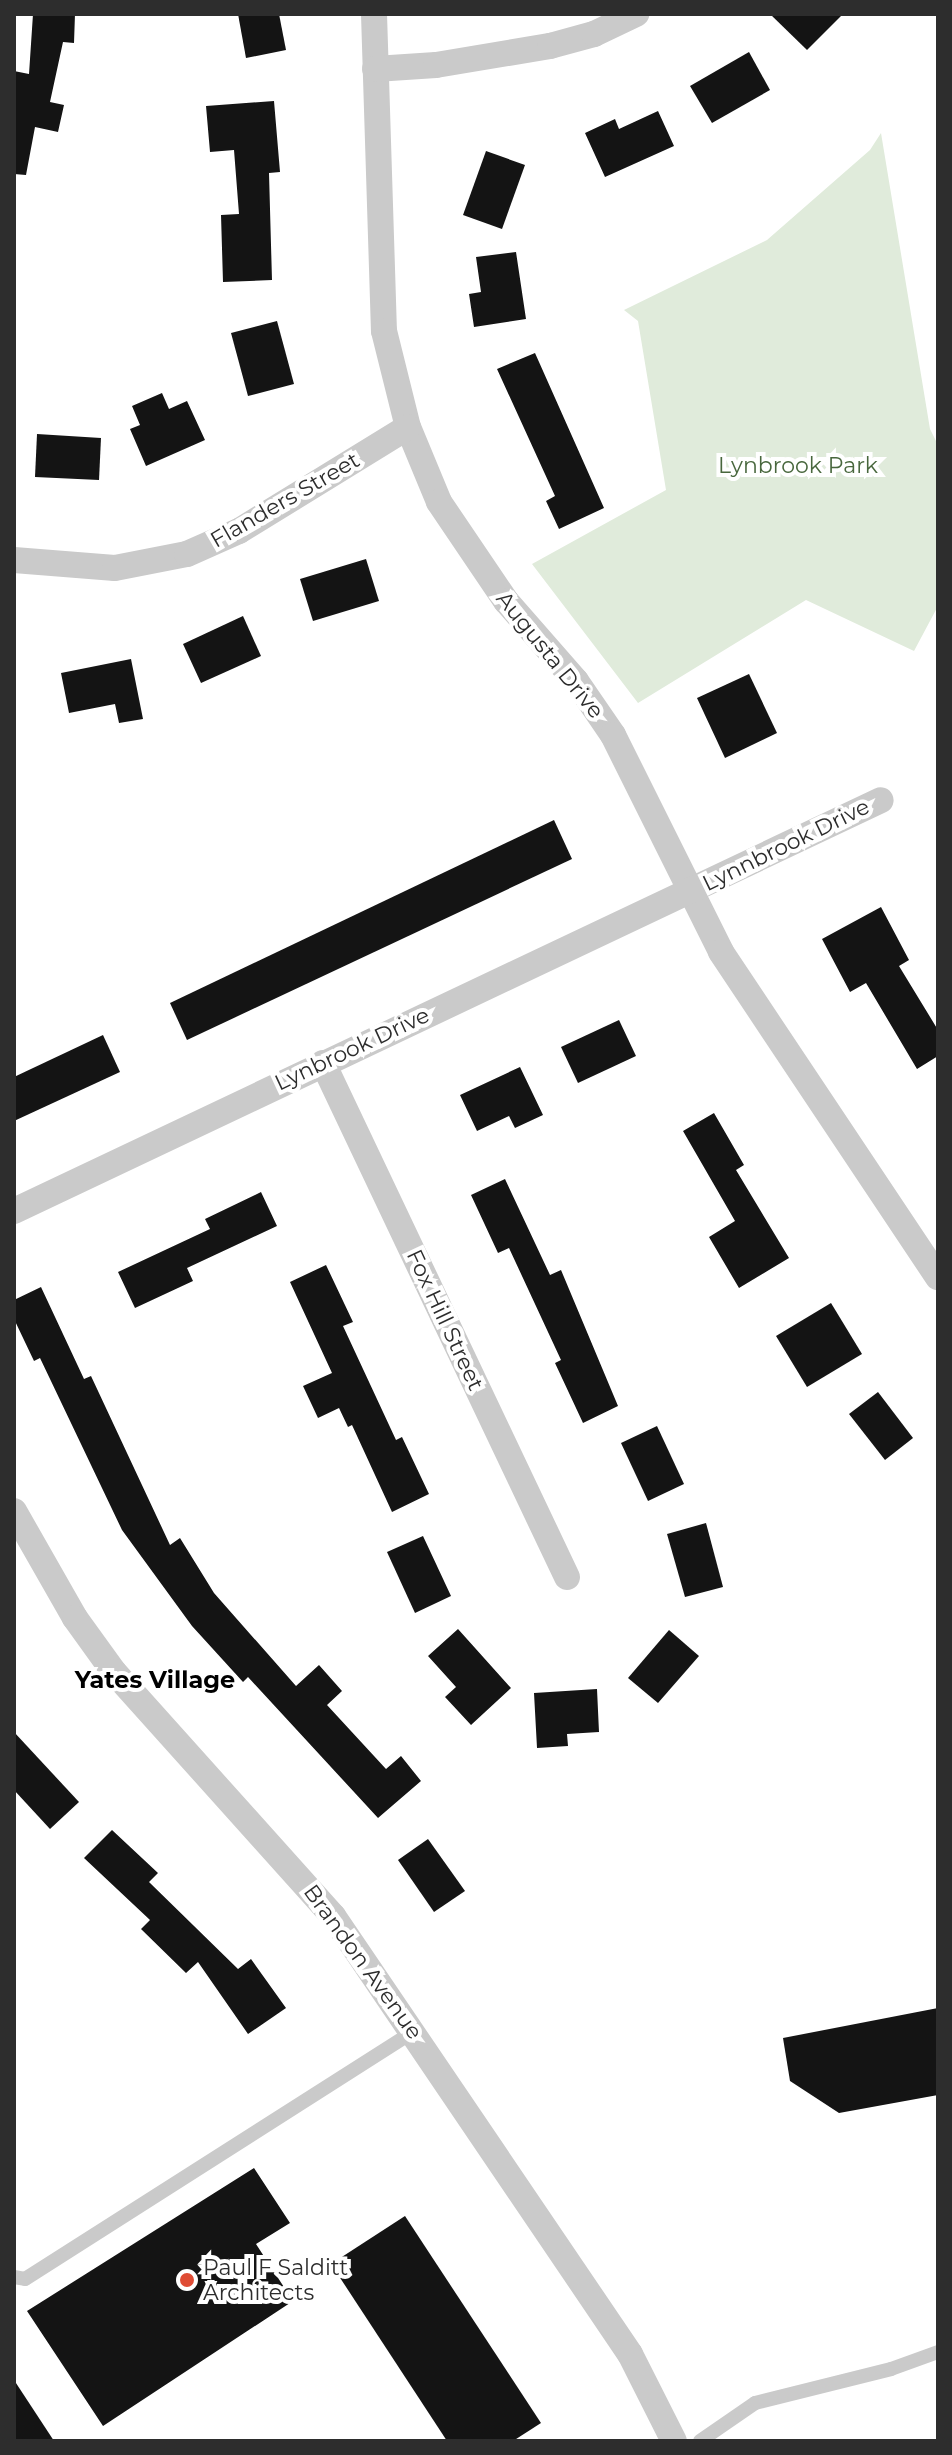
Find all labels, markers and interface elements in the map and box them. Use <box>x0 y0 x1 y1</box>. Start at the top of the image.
street label: Flanders Street <box>206 447 364 553</box>
park label: Lynbrook Park <box>718 453 878 479</box>
street label: Augusta Drive <box>491 586 609 724</box>
street label: Lynnbrook Drive <box>698 793 874 897</box>
street label: Lynbrook Drive <box>271 1002 433 1096</box>
street label: Fox Hill Street <box>401 1245 489 1395</box>
district label: Yates Village <box>75 1666 235 1694</box>
street label: Brandon Avenue <box>298 1880 428 2044</box>
place label: Paul F Salditt Architects <box>203 2254 348 2306</box>
marker: Paul F Salditt Architects <box>178 2271 196 2289</box>

